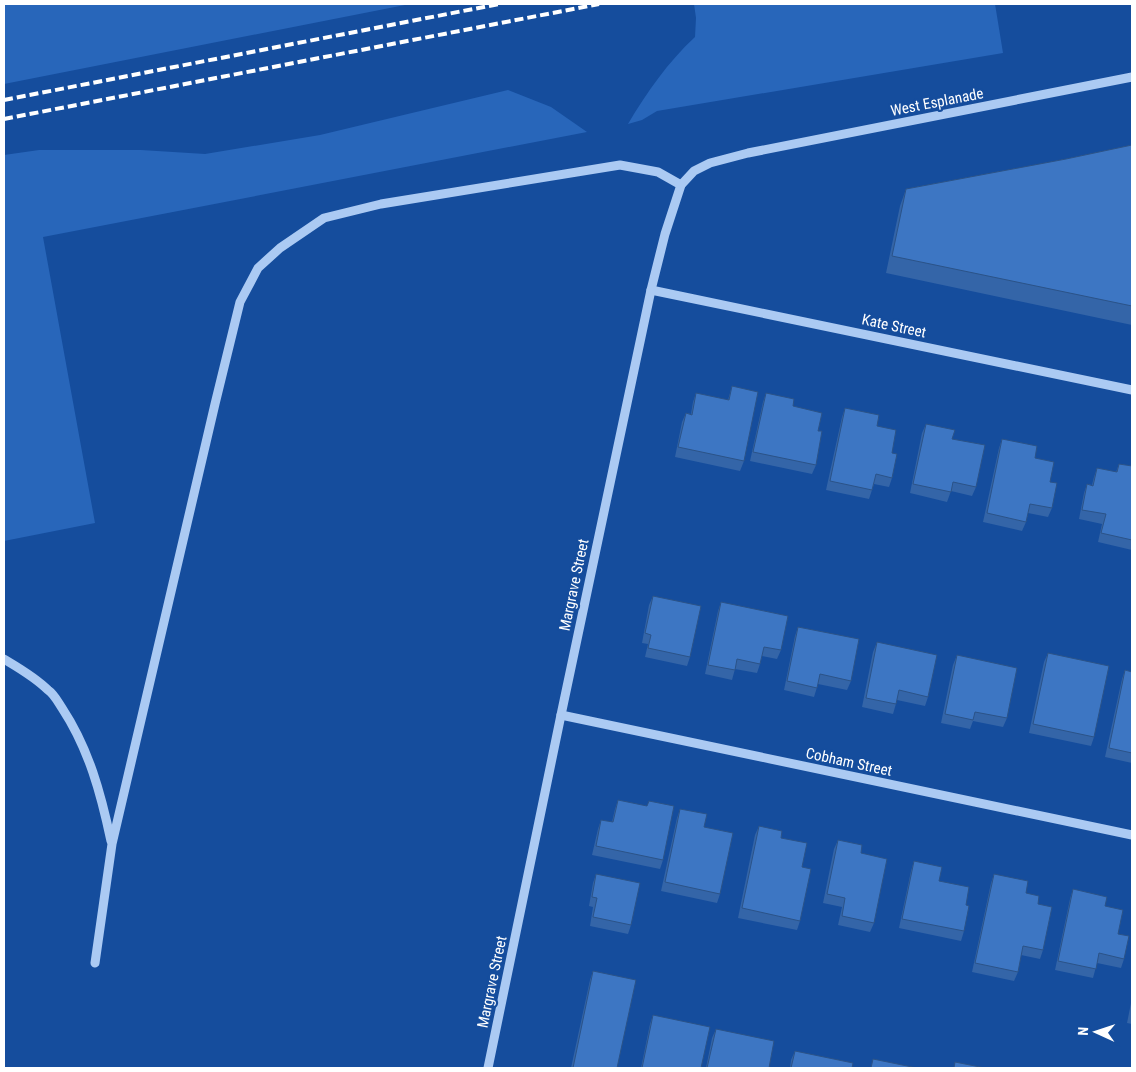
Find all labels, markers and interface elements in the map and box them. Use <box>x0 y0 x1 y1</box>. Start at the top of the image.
street label: West Esplanade <box>889 84 985 120</box>
street label: Kate Street <box>860 310 928 342</box>
street label: Margrave Street <box>555 537 593 633</box>
street label: Cobham Street <box>804 744 894 780</box>
street label: Margrave Street <box>473 934 511 1030</box>
north arrow <box>1071 1007 1121 1057</box>
text: N <box>1075 1027 1091 1036</box>

